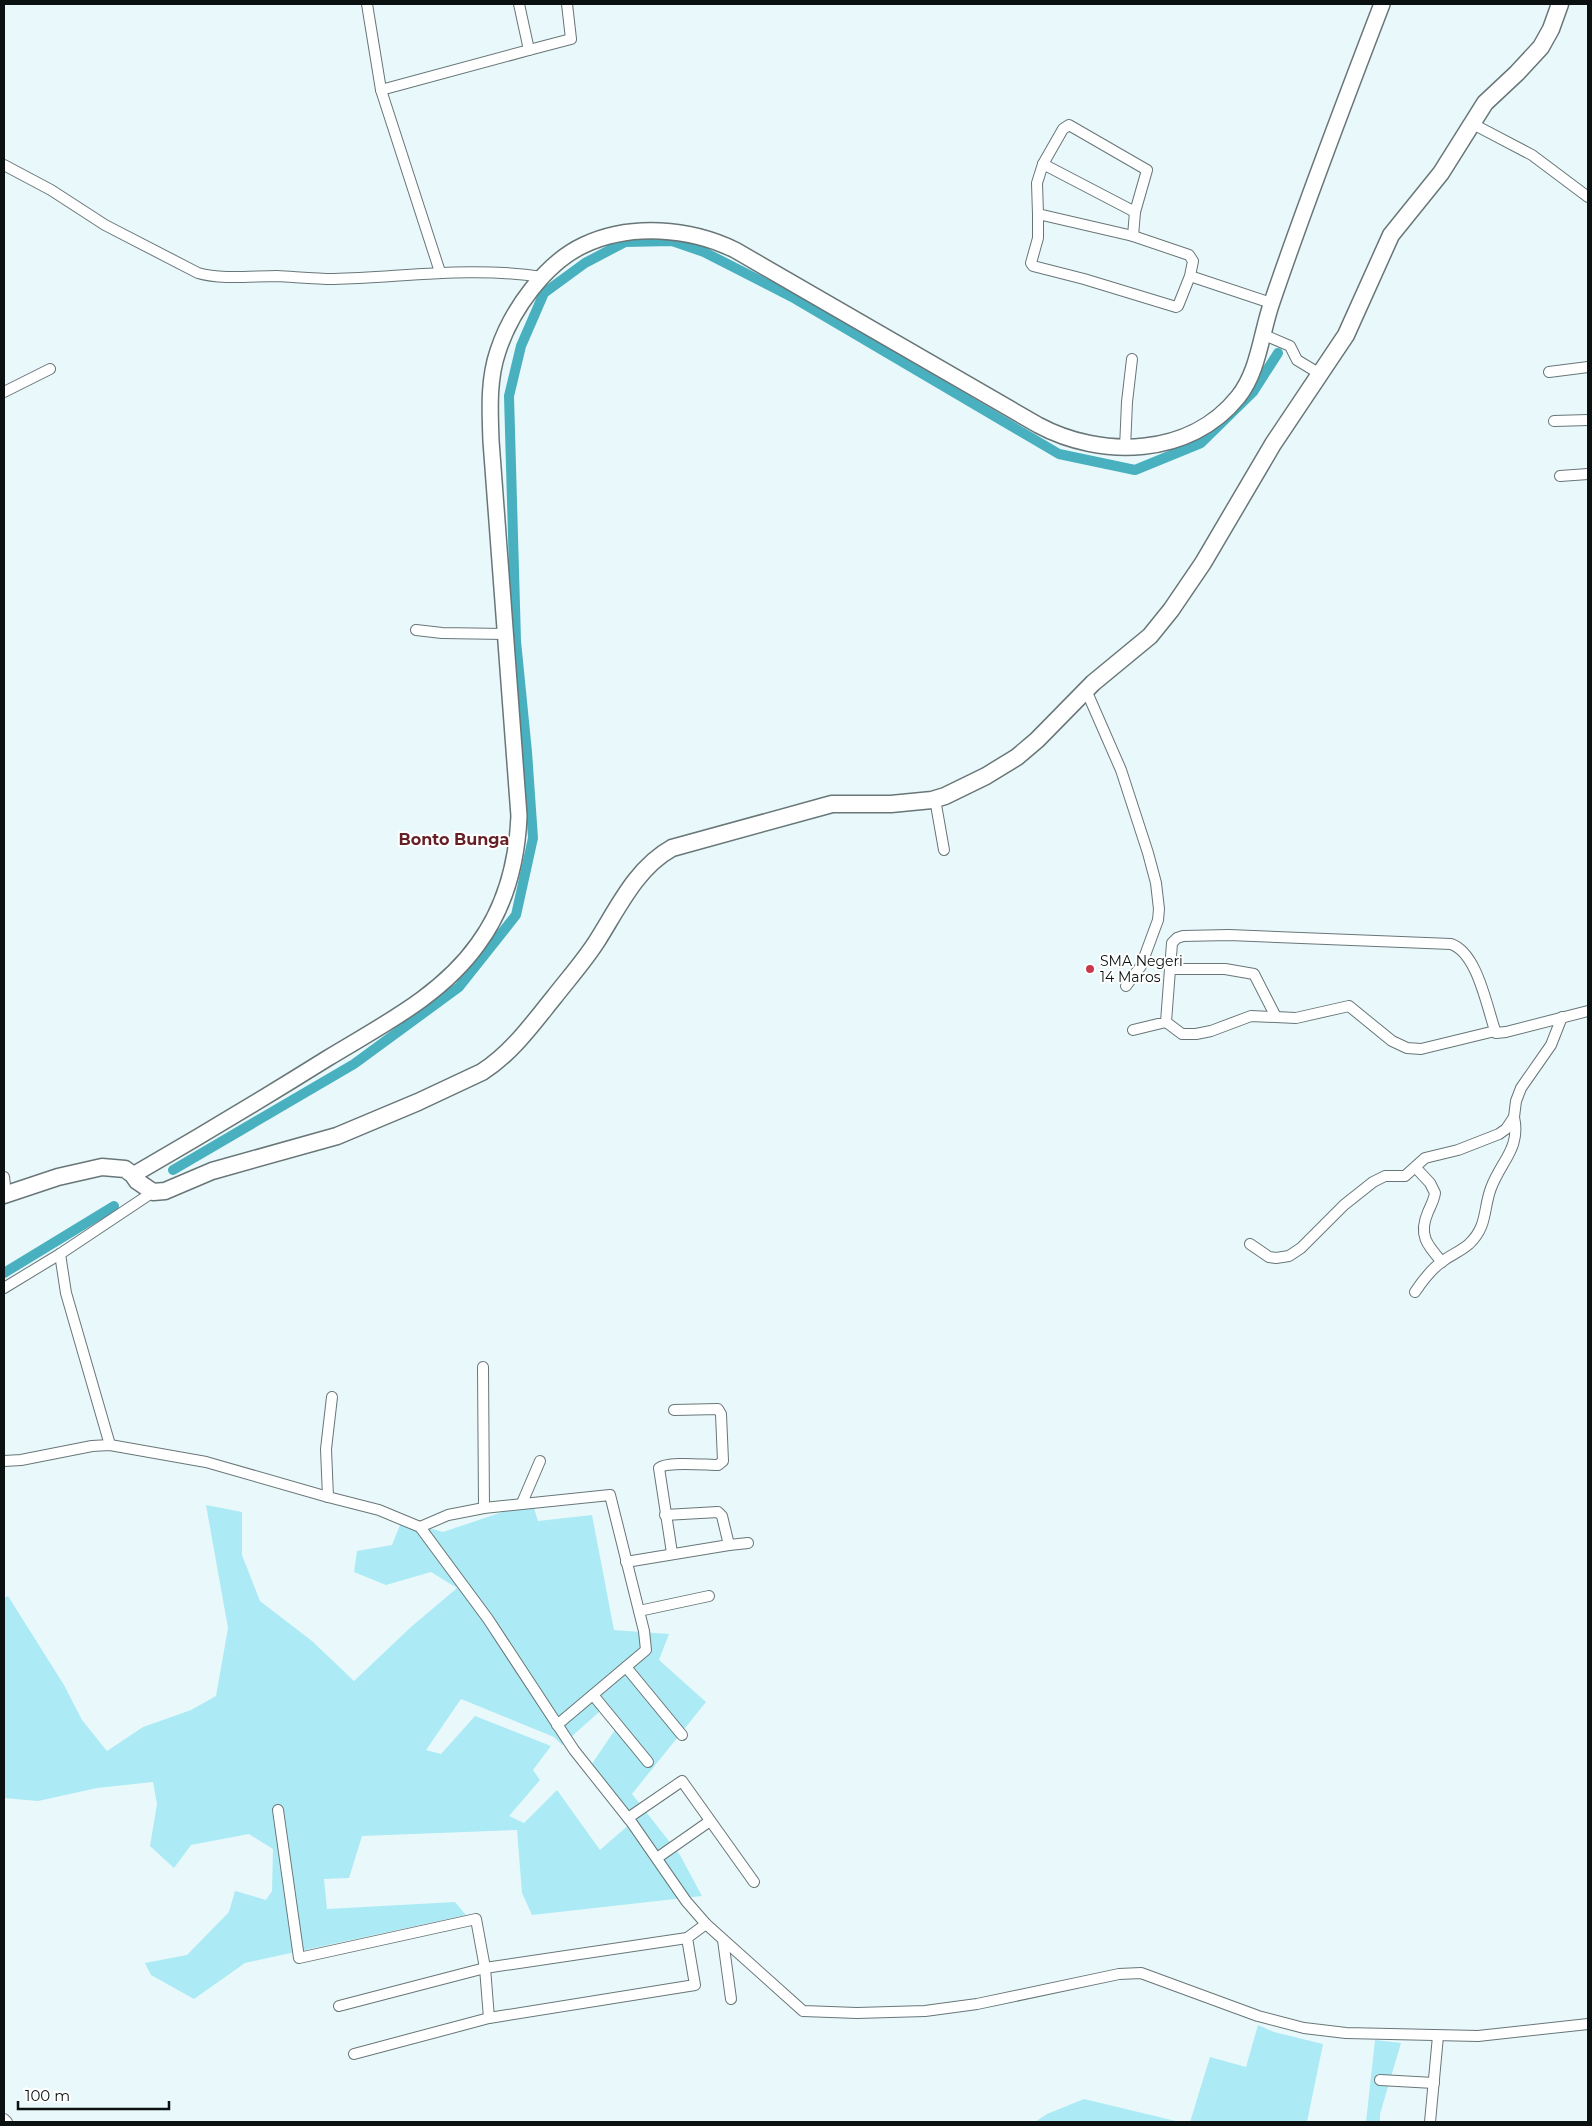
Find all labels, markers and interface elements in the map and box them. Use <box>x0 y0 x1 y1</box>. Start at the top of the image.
district label: Bonto Bunga <box>399 830 509 849</box>
place label: SMA Negeri 14 Maros <box>1100 952 1183 986</box>
marker: SMA Negeri 14 Maros <box>1084 963 1096 975</box>
scale bar <box>18 2078 169 2110</box>
text: 100 m <box>25 2086 70 2105</box>

